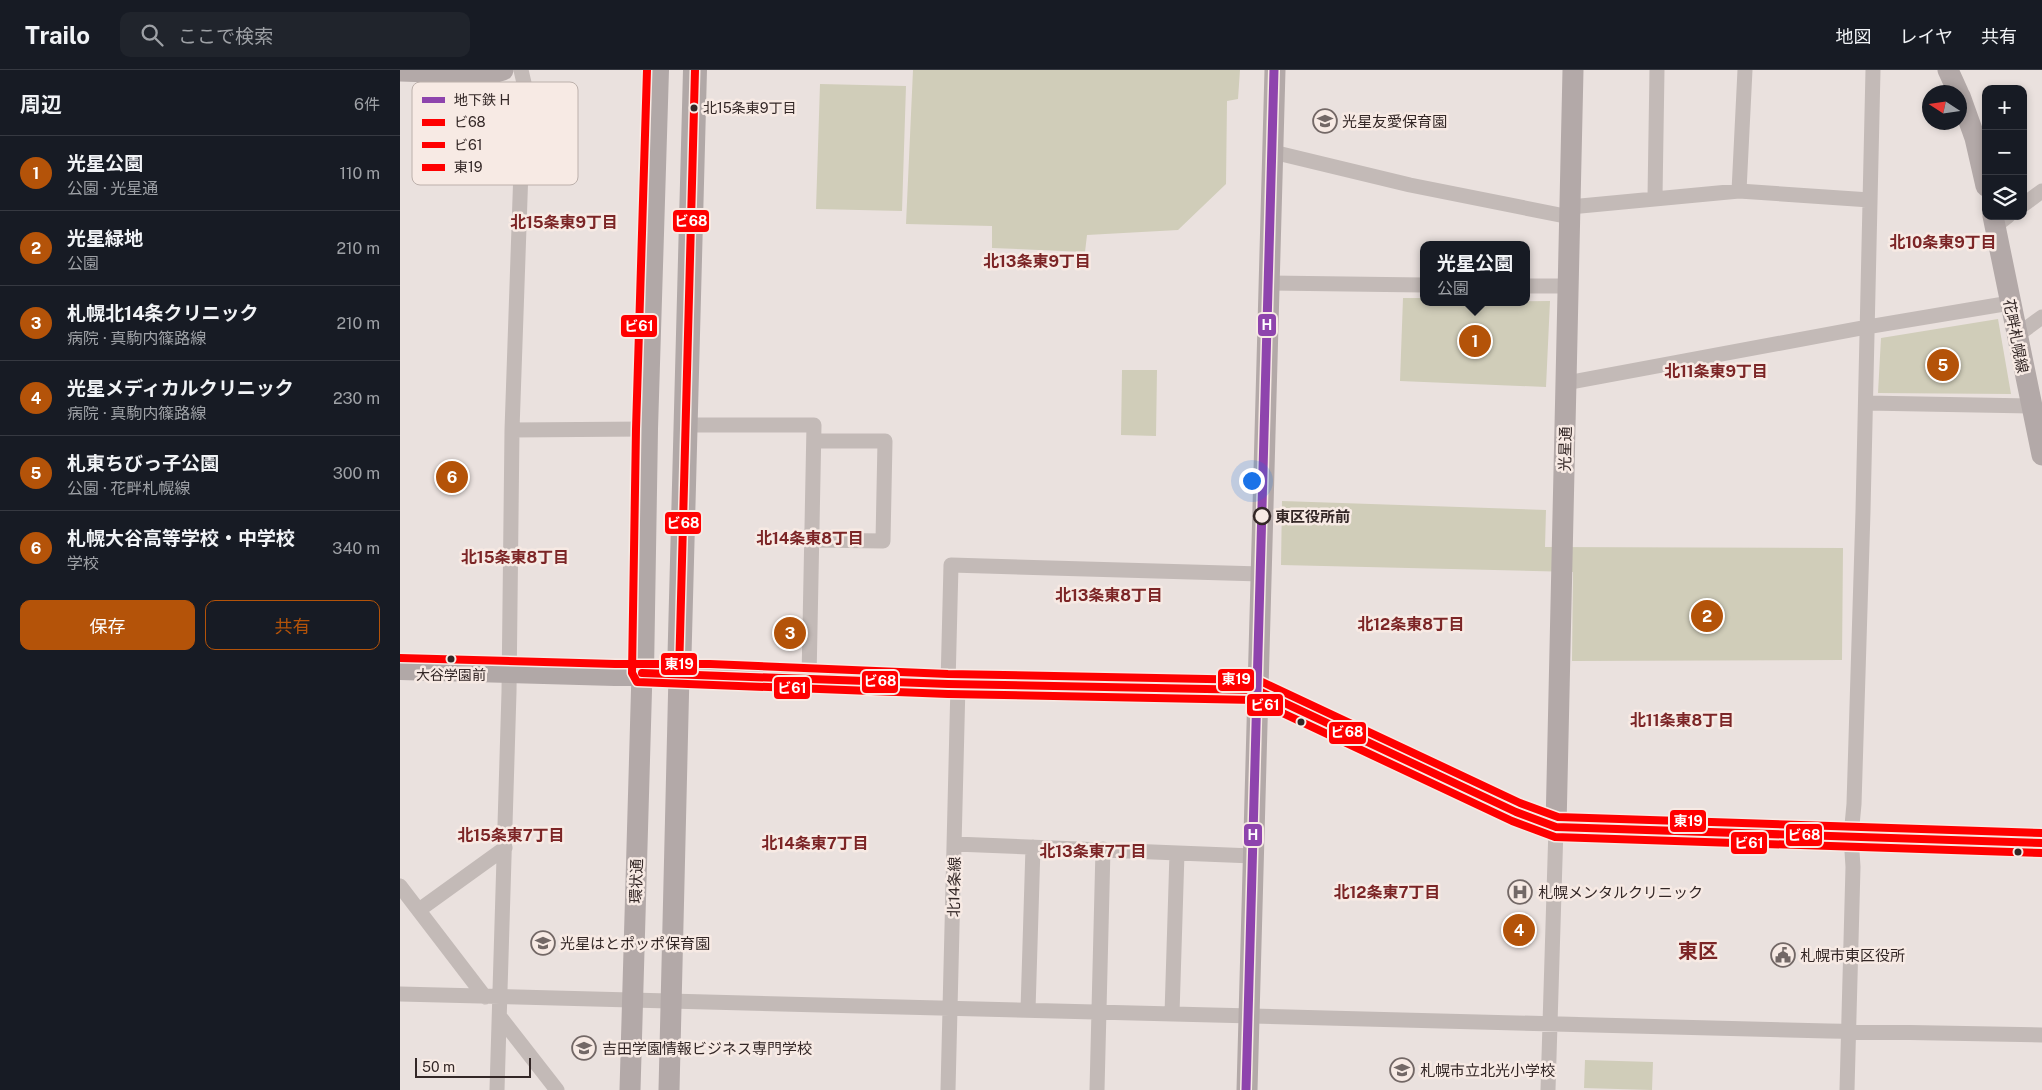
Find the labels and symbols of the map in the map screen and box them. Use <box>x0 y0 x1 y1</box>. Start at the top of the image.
legend <box>412 82 578 185</box>
north arrow <box>1922 85 1967 130</box>
text: 地下鉄 H <box>454 92 510 108</box>
place label: 北15条東9丁目 <box>703 100 796 116</box>
marker: 北15条東9丁目 <box>689 103 699 113</box>
school or university icon: 光星友愛保育園 <box>1312 108 1338 134</box>
place label: 光星友愛保育園 <box>1342 113 1447 130</box>
text: ビ68 <box>454 114 486 130</box>
text: ビ61 <box>454 137 482 153</box>
text: 東19 <box>454 159 483 175</box>
line badge: ビ68 <box>672 209 710 233</box>
district label: 北15条東9丁目 <box>510 213 618 232</box>
text: ビ68 <box>675 213 707 229</box>
district label: 北10条東9丁目 <box>1889 233 1997 252</box>
district label: 北13条東9丁目 <box>983 252 1091 271</box>
street label: 花畔札幌線 <box>2000 298 2032 374</box>
line badge: H <box>1257 313 1277 337</box>
line badge: ビ61 <box>620 314 658 338</box>
text: H <box>1262 317 1272 333</box>
text: ビ61 <box>624 318 654 334</box>
pin: 1 <box>1459 322 1491 360</box>
pin: 5 <box>1927 346 1959 384</box>
district label: 北11条東9丁目 <box>1664 362 1768 381</box>
street label: 光星通 <box>1556 426 1574 472</box>
pin: 6 <box>436 458 468 496</box>
your location <box>1239 468 1265 494</box>
marker: 東区役所前 <box>1253 507 1271 525</box>
place label: 東区役所前 <box>1275 508 1350 525</box>
line badge: ビ68 <box>664 511 702 535</box>
text: ビ68 <box>667 515 699 531</box>
district label: 北14条東8丁目 <box>756 529 864 548</box>
district label: 北15条東8丁目 <box>461 548 569 567</box>
district label: 北13条東8丁目 <box>1055 586 1163 605</box>
pin: 2 <box>1691 597 1723 635</box>
pin: 3 <box>774 614 806 652</box>
district label: 北12条東8丁目 <box>1357 615 1465 634</box>
line badge: 東19 <box>660 652 698 676</box>
marker: 大谷学園前 <box>446 654 456 664</box>
text: 東19 <box>664 656 694 672</box>
place label: 大谷学園前 <box>416 667 486 683</box>
line badge: 東19 <box>1217 668 1255 692</box>
line badge: ビ68 <box>861 670 899 694</box>
text: 東19 <box>1221 671 1251 687</box>
text: ビ68 <box>864 673 896 689</box>
line badge: ビ61 <box>773 676 811 700</box>
text: ビ61 <box>777 680 807 696</box>
line badge: ビ61 <box>1246 693 1284 717</box>
text: ビ61 <box>1250 697 1280 713</box>
district label: 北11条東8丁目 <box>1630 711 1734 730</box>
unlabelled marker <box>1296 717 1306 727</box>
line badge: ビ68 <box>1328 721 1367 745</box>
text: ビ68 <box>1331 724 1363 740</box>
line badge: 東19 <box>1669 809 1707 833</box>
text: 東19 <box>1673 813 1703 829</box>
line badge: H <box>1243 823 1263 847</box>
line badge: ビ68 <box>1785 823 1823 847</box>
district label: 北15条東7丁目 <box>457 826 565 845</box>
text: H <box>1248 827 1258 843</box>
text: ビ68 <box>1788 827 1820 843</box>
line badge: ビ61 <box>1730 831 1768 855</box>
district label: 北14条東7丁目 <box>761 834 869 853</box>
text: ビ61 <box>1734 835 1764 851</box>
district label: 北13条東7丁目 <box>1039 842 1147 861</box>
unlabelled marker <box>2013 847 2023 857</box>
street label: 北14条線 <box>945 857 963 917</box>
street label: 環状通 <box>627 858 645 904</box>
hospital icon: 札幌メンタルクリニック <box>1507 879 1533 905</box>
district label: 北12条東7丁目 <box>1333 883 1441 902</box>
place label: 札幌メンタルクリニック <box>1538 884 1703 901</box>
pin: 4 <box>1503 911 1535 949</box>
school or university icon: 光星はとポッポ保育園 <box>530 930 556 956</box>
place label: 光星はとポッポ保育園 <box>560 935 710 952</box>
district label: 東区 <box>1678 939 1718 963</box>
public building icon: 札幌市東区役所 <box>1770 942 1796 968</box>
place label: 札幌市東区役所 <box>1800 947 1905 964</box>
school or university icon: 吉田学園情報ビジネス専門学校 <box>571 1035 597 1061</box>
place label: 吉田学園情報ビジネス専門学校 <box>602 1040 812 1057</box>
scale bar <box>415 1055 531 1078</box>
school or university icon: 札幌市立北光小学校 <box>1389 1057 1415 1083</box>
place label: 札幌市立北光小学校 <box>1420 1062 1555 1079</box>

